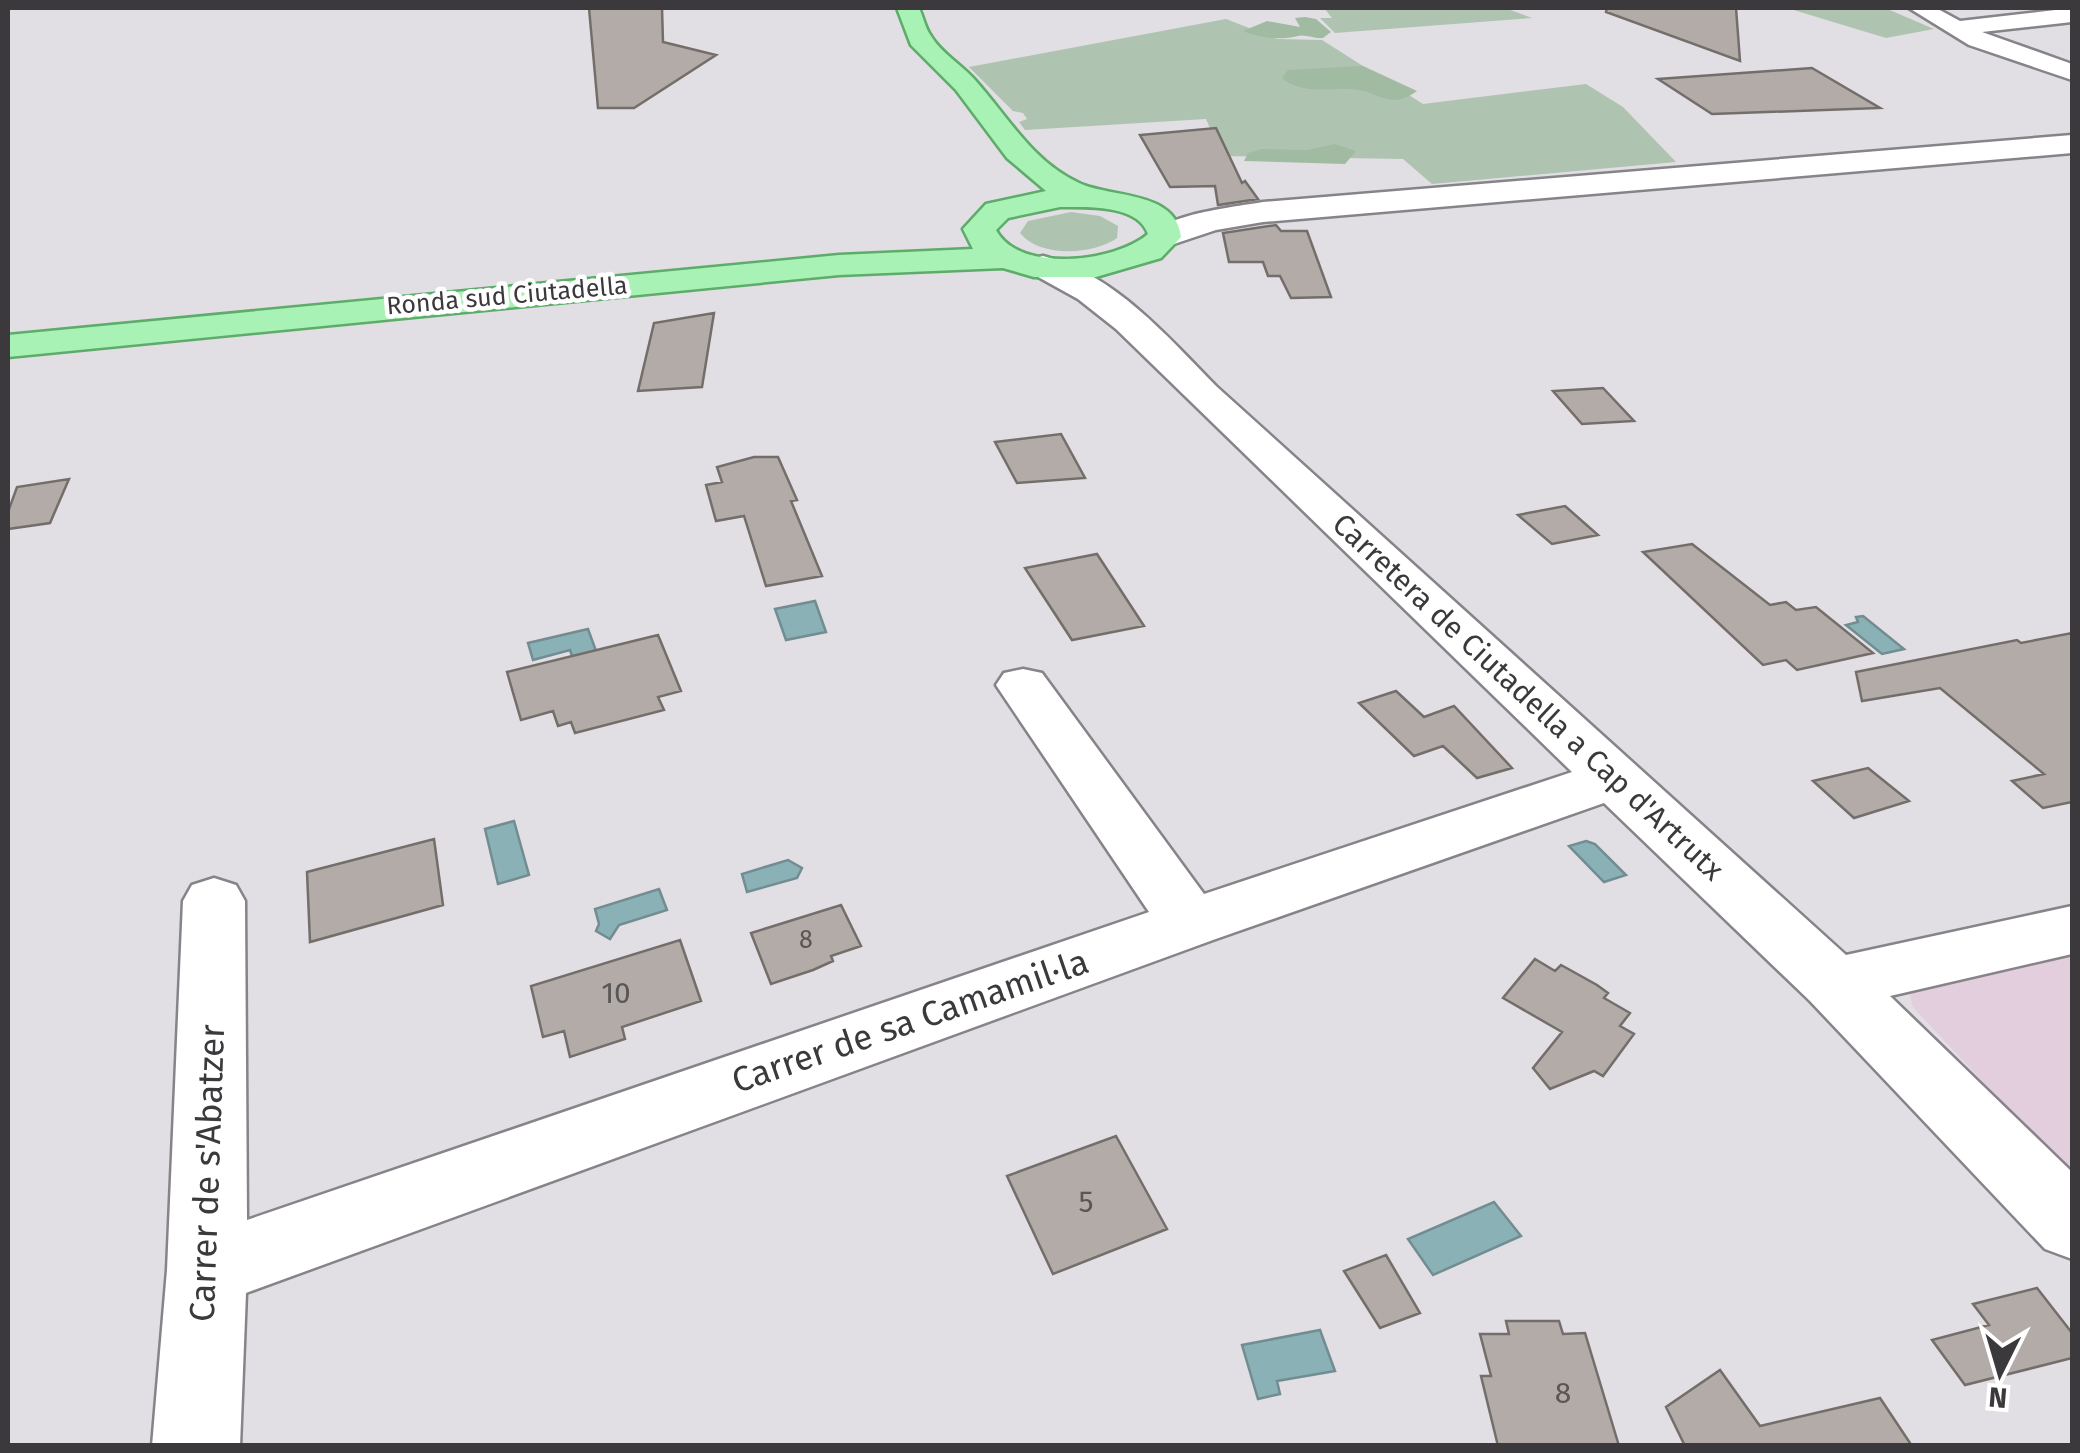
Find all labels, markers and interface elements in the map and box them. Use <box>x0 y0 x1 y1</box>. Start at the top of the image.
street label: Ronda sud Ciutadella <box>385 271 629 321</box>
street label: Carretera de Ciutadella a Cap d'Artrutx <box>1325 506 1731 888</box>
house number: 8 <box>799 925 813 955</box>
street label: Carrer de sa Camamil·la <box>726 940 1094 1102</box>
house number: 10 <box>601 975 631 1011</box>
street label: Carrer de s'Abatzer <box>181 1023 233 1322</box>
house number: 5 <box>1078 1184 1094 1220</box>
north arrow <box>1950 1323 2050 1423</box>
house number: 8 <box>1555 1375 1571 1411</box>
text: N <box>1987 1380 2009 1415</box>

